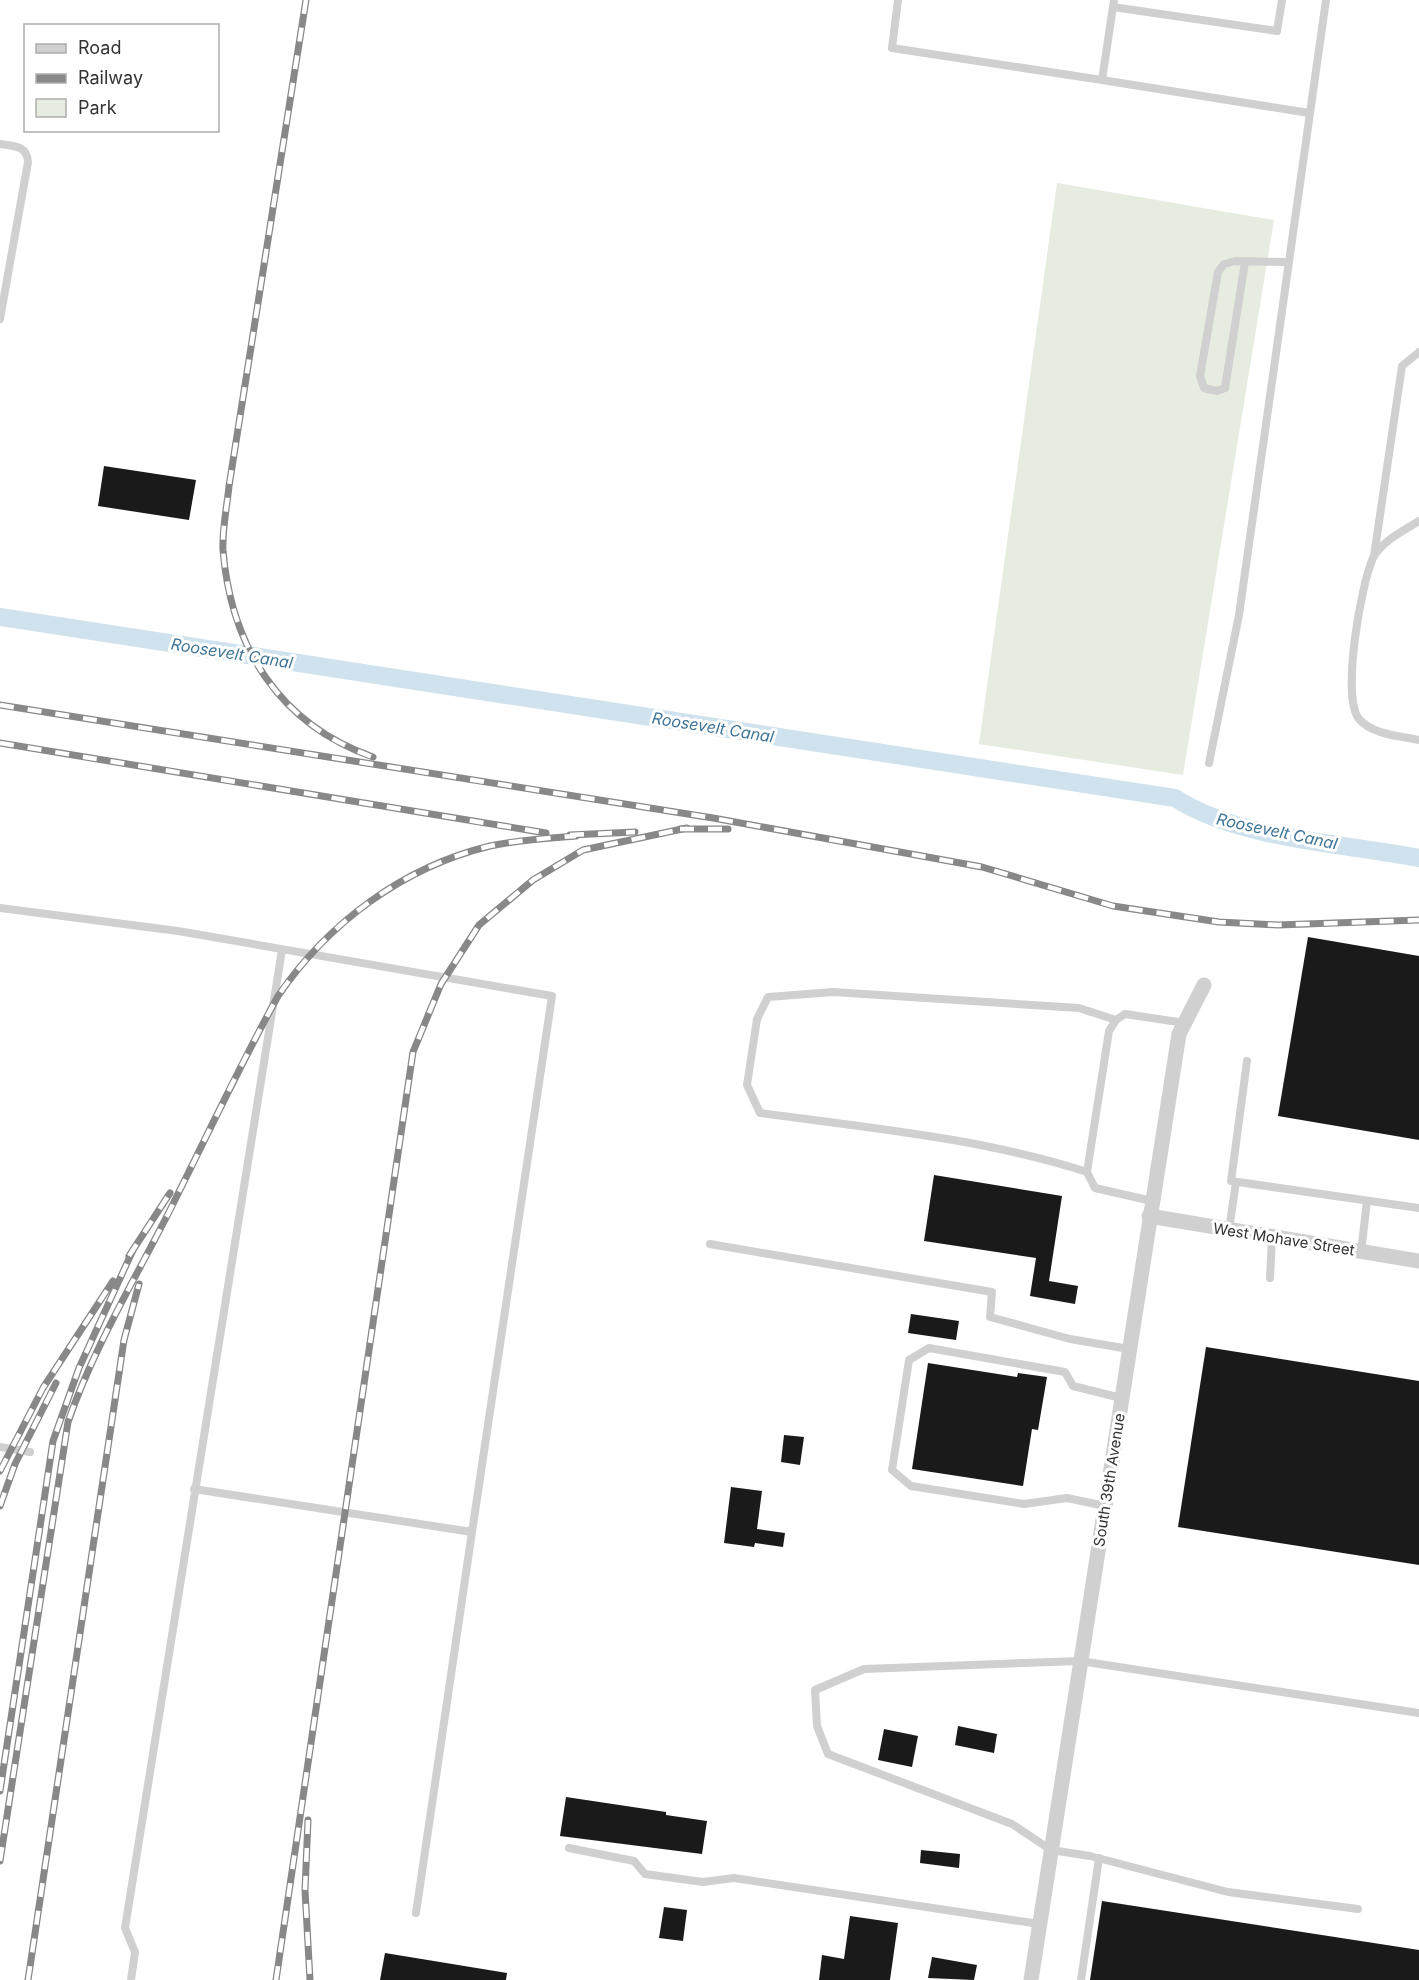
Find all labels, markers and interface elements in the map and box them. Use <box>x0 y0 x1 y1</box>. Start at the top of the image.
legend <box>24 24 219 132</box>
text: Road <box>78 37 121 58</box>
text: Railway <box>78 67 143 88</box>
text: Park <box>78 97 117 118</box>
water label: Roosevelt Canal <box>170 634 294 673</box>
water label: Roosevelt Canal <box>651 708 775 747</box>
water label: Roosevelt Canal <box>1215 808 1339 854</box>
street label: West Mohave Street <box>1212 1218 1356 1260</box>
street label: South 39th Avenue <box>1089 1412 1129 1548</box>

